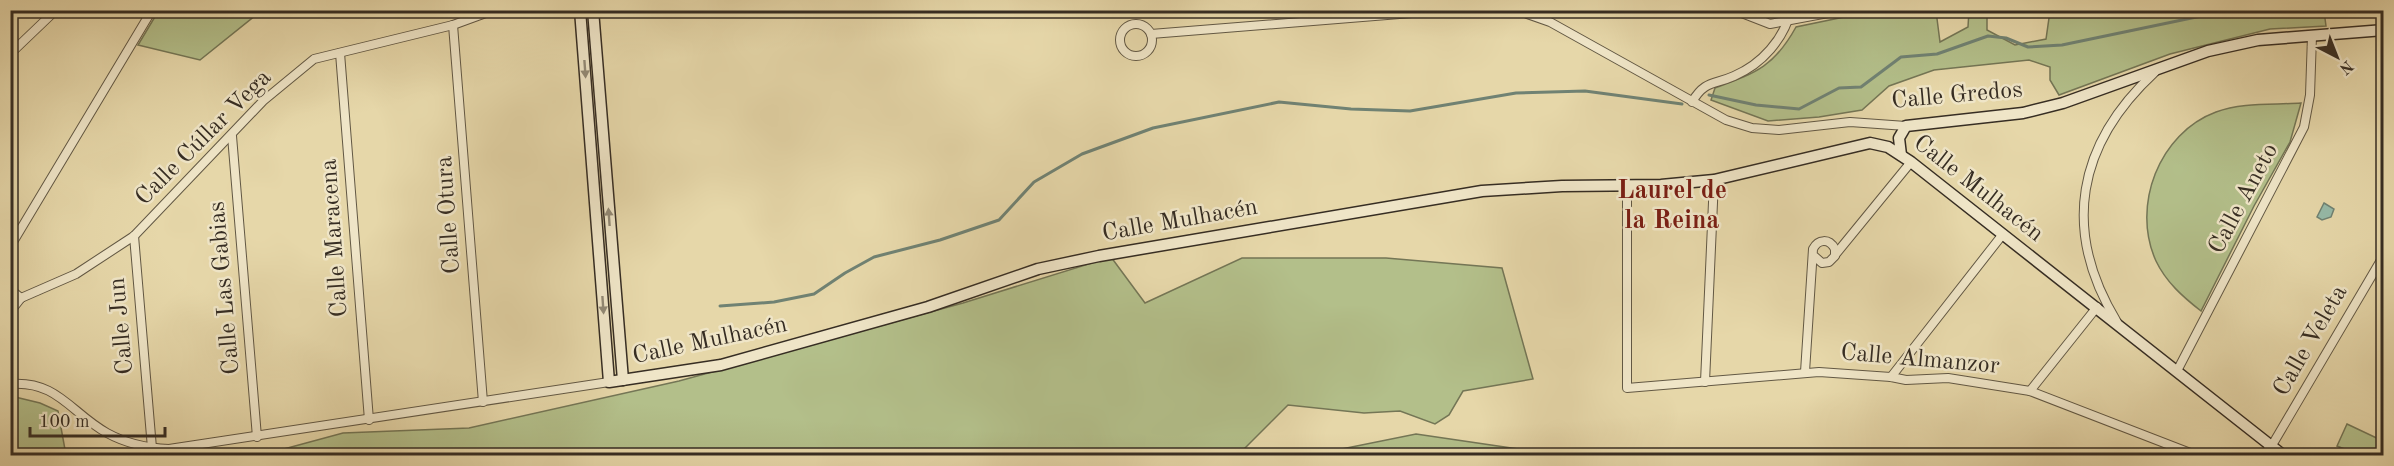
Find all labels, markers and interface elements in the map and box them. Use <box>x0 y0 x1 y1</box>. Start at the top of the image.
north arrow <box>2307 27 2367 87</box>
text: N <box>2335 57 2356 77</box>
one-way arrow <box>580 59 590 78</box>
street label: Calle Cúllar Vega <box>132 65 277 210</box>
street label: Calle Gredos <box>1890 78 2024 114</box>
street label: Calle Mulhacén <box>1909 131 2047 247</box>
street label: Calle Aneto <box>2205 140 2283 258</box>
street label: Calle Otura <box>433 155 465 275</box>
street label: Calle Maracena <box>317 158 353 318</box>
district label: Laurel de la Reina <box>1617 178 1727 234</box>
street label: Calle Mulhacén <box>1100 196 1260 246</box>
street label: Calle Las Gabias <box>205 200 245 376</box>
one-way arrow <box>604 208 613 227</box>
street label: Calle Jun <box>106 276 138 376</box>
street label: Calle Veleta <box>2270 281 2352 401</box>
one-way arrow <box>598 296 608 315</box>
street label: Calle Mulhacén <box>630 313 790 369</box>
street label: Calle Almanzor <box>1839 341 2001 379</box>
scale bar <box>30 400 165 438</box>
text: 100 m <box>39 413 90 431</box>

